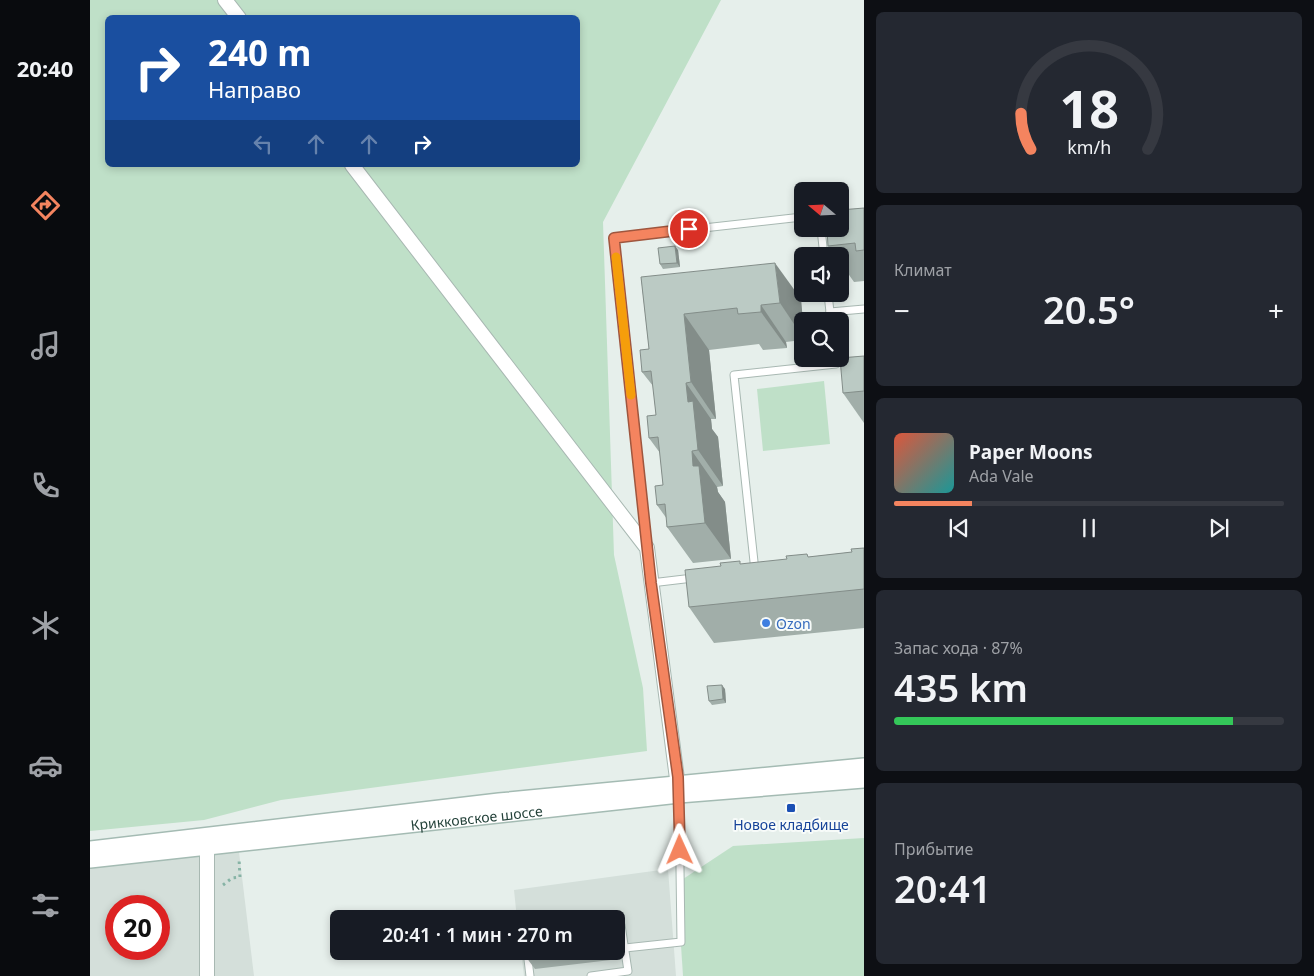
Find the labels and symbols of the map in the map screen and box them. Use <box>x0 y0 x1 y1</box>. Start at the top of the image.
north arrow <box>794 182 849 238</box>
pin <box>668 208 710 250</box>
place label: Ozon <box>776 614 811 633</box>
marker: Ozon <box>760 617 772 629</box>
street label: Крикковское шоссе <box>410 801 544 834</box>
marker: Новое кладбище <box>785 802 797 814</box>
place label: Новое кладбище <box>733 815 849 834</box>
position arrow <box>653 823 705 875</box>
speed limit sign: 20 <box>105 895 170 960</box>

